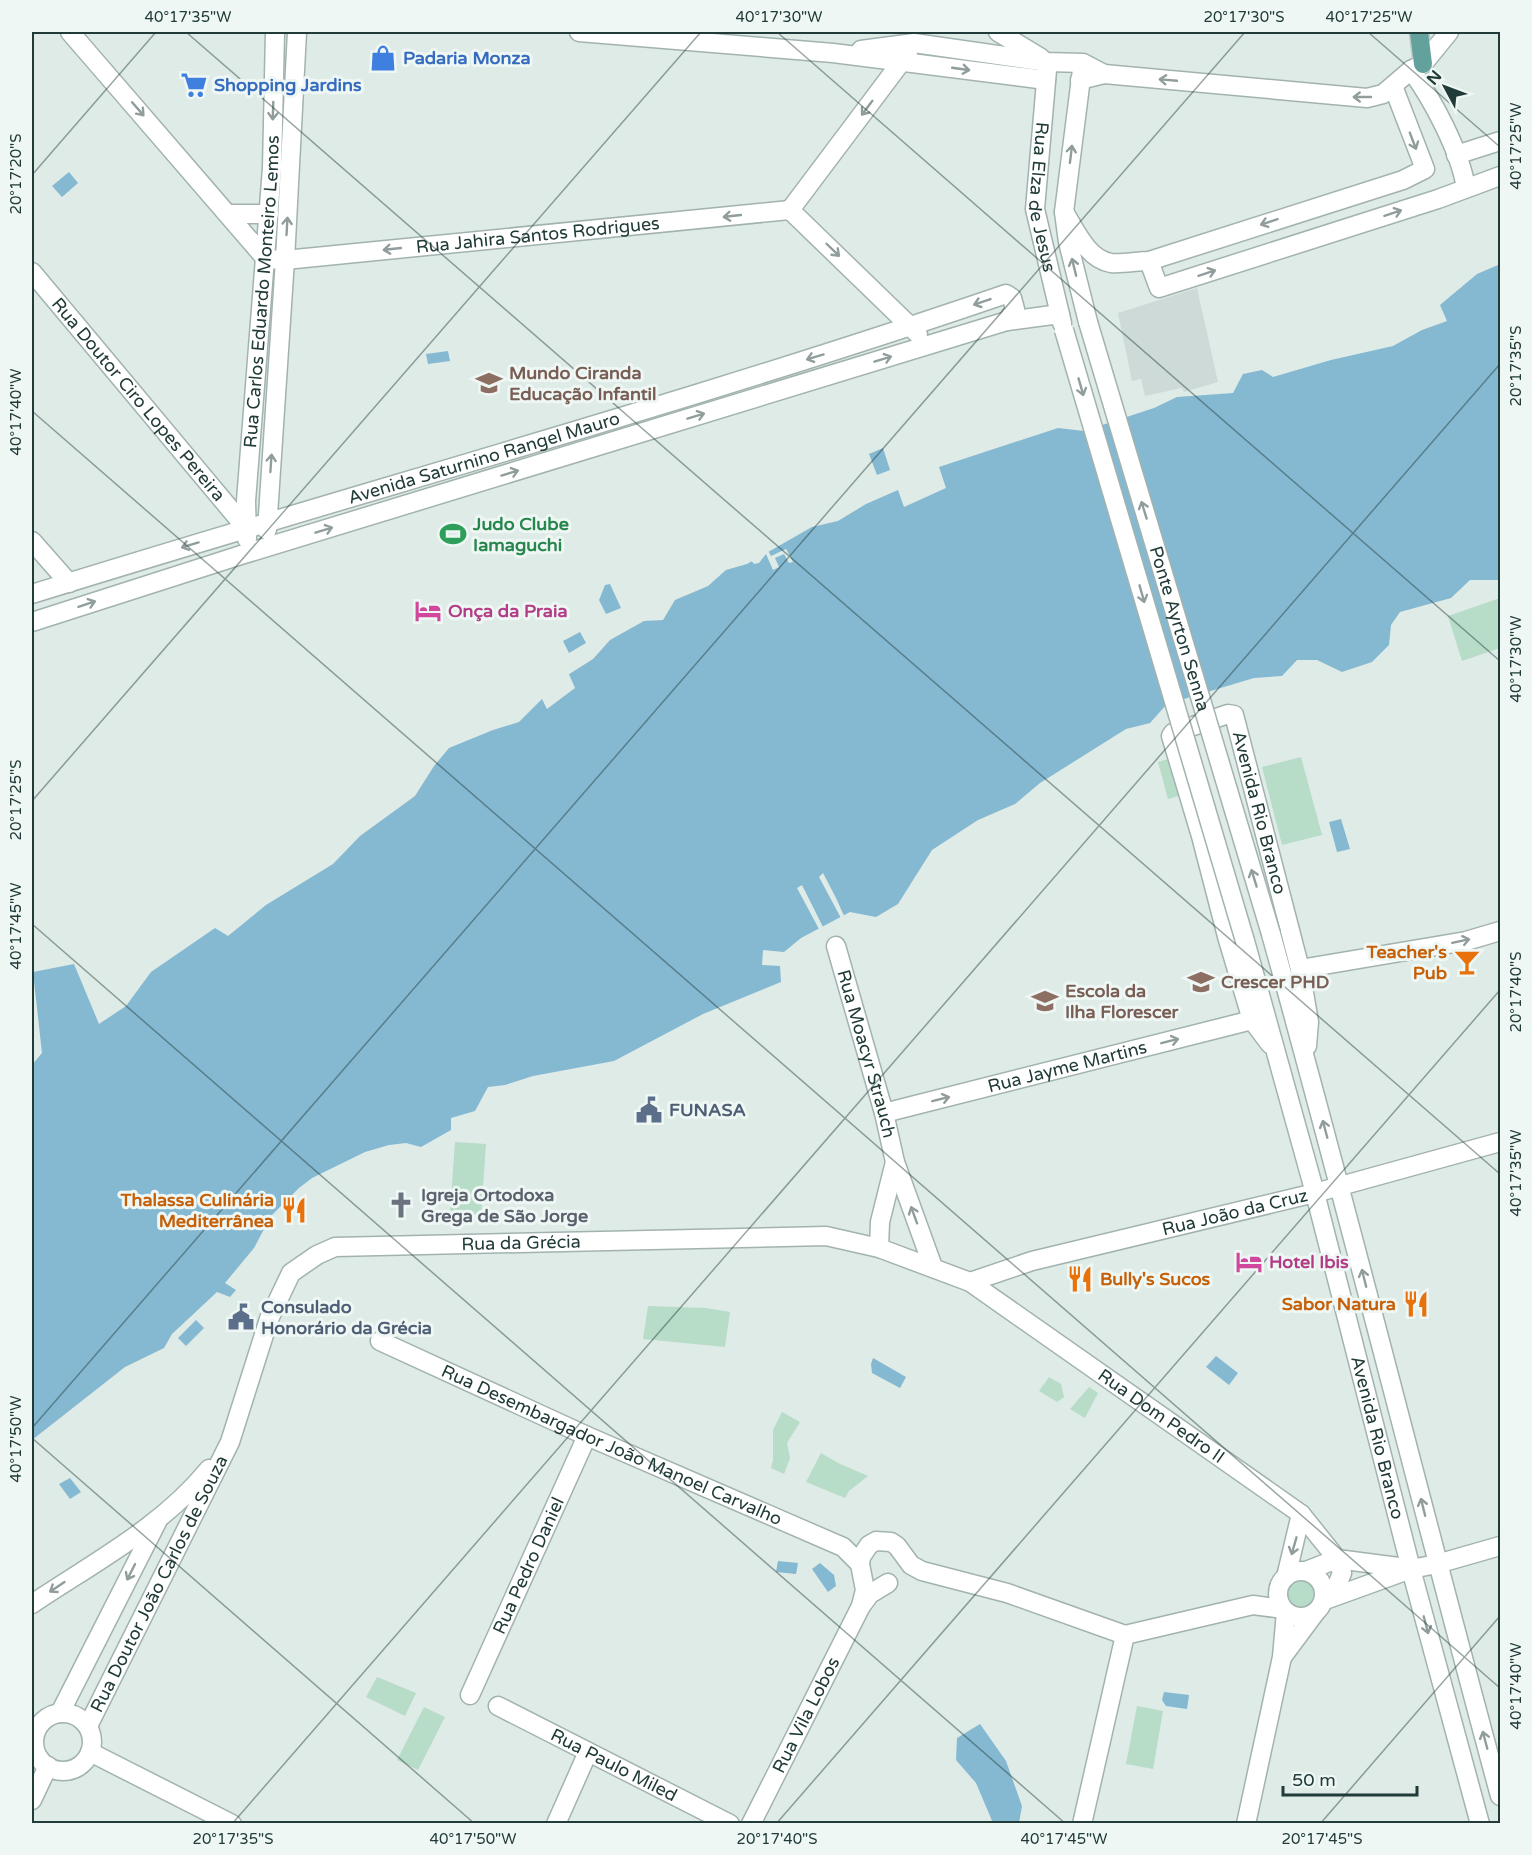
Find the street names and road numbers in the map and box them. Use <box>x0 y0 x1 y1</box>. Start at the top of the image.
street label: Rua Elza de Jesus <box>1024 121 1061 274</box>
street label: Rua Carlos Eduardo Monteiro Lemos <box>239 135 284 449</box>
street label: Rua Jahira Santos Rodrigues <box>415 212 661 258</box>
street label: Rua Doutor Ciro Lopes Pereira <box>47 293 230 506</box>
street label: Avenida Saturnino Rangel Mauro <box>345 407 623 509</box>
street label: Ponte Ayrton Senna <box>1145 543 1215 714</box>
street label: Avenida Rio Branco <box>1228 729 1291 897</box>
street label: Rua Moacyr Strauch <box>832 967 900 1140</box>
street label: Rua Jayme Martins <box>985 1036 1149 1097</box>
street label: Rua João da Cruz <box>1160 1184 1310 1240</box>
street label: Rua da Grécia <box>461 1230 581 1255</box>
street label: Avenida Rio Branco <box>1346 1354 1409 1522</box>
street label: Rua Desembargador João Manoel Carvalho <box>438 1360 785 1530</box>
street label: Rua Dom Pedro II <box>1094 1364 1229 1468</box>
street label: Rua Doutor João Carlos de Souza <box>86 1452 233 1716</box>
street label: Rua Pedro Daniel <box>488 1494 569 1638</box>
street label: Rua Vila Lobos <box>768 1653 844 1777</box>
street label: Rua Paulo Miled <box>547 1724 681 1806</box>

